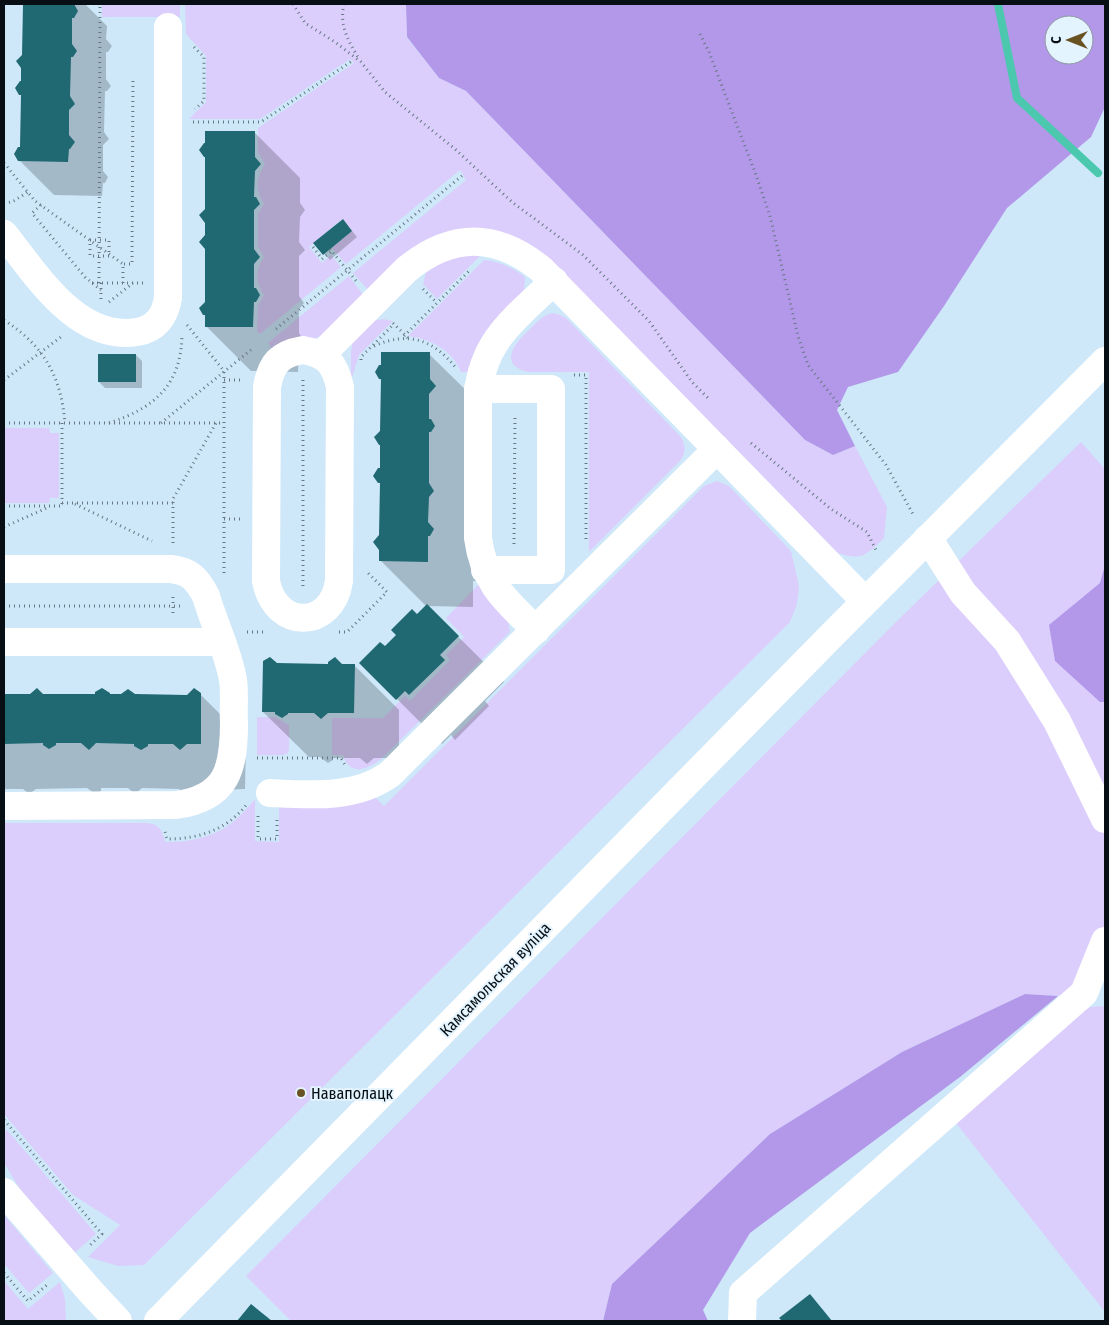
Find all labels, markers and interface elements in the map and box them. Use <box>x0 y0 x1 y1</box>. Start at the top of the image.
north arrow <box>1044 15 1094 65</box>
text: С <box>1048 36 1065 44</box>
street label: Камсамольская вуліца <box>436 918 555 1040</box>
place label: Наваполацк <box>311 1084 394 1103</box>
marker: Наваполацк <box>295 1087 307 1099</box>

